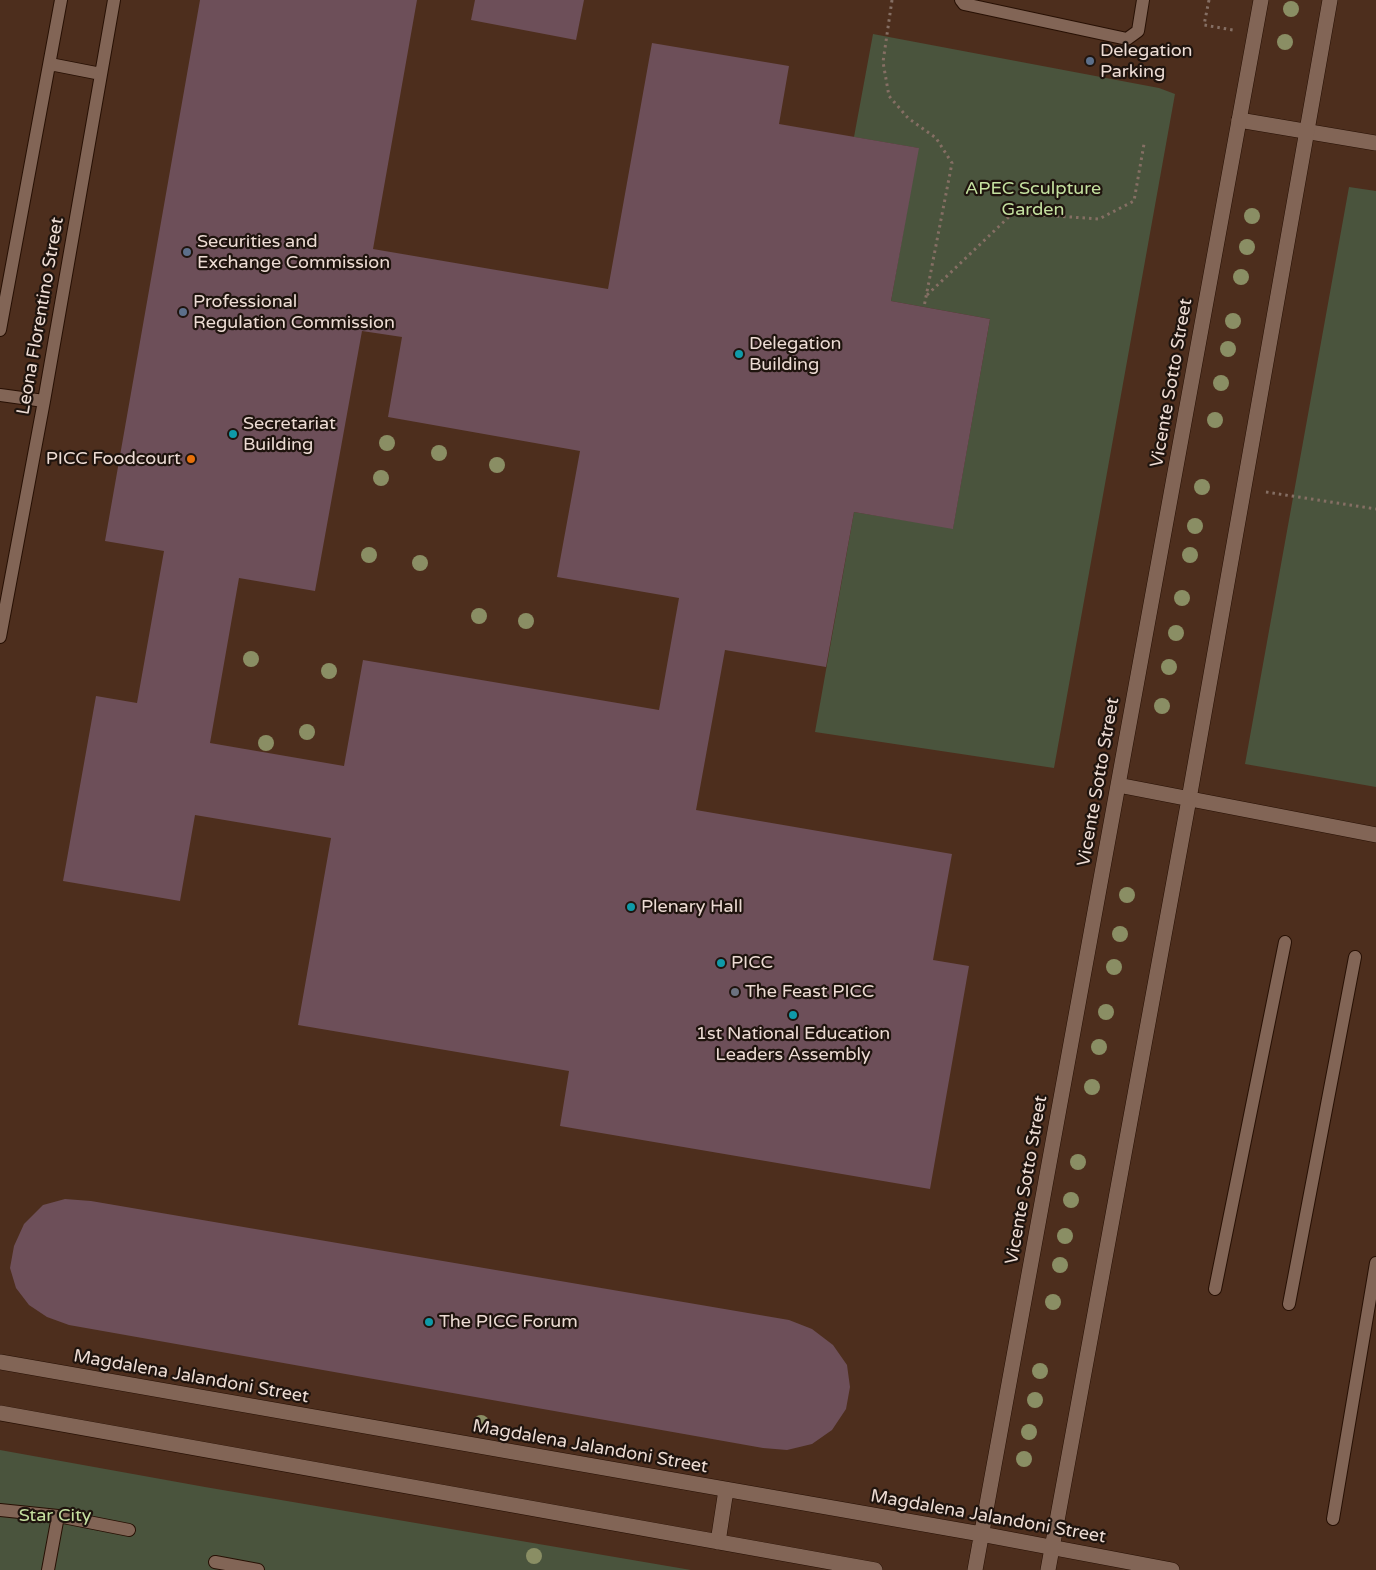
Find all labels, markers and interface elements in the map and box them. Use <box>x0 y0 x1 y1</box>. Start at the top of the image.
place label: Delegation Parking <box>1100 40 1193 82</box>
marker: Delegation Parking <box>1084 55 1096 67</box>
park label: APEC Sculpture Garden <box>965 178 1101 220</box>
street label: Leona Florentino Street <box>13 215 69 417</box>
place label: Securities and Exchange Commission <box>197 231 390 274</box>
marker: Securities and Exchange Commission <box>181 246 193 258</box>
place label: Professional Regulation Commission <box>193 291 395 334</box>
street label: Vicente Sotto Street <box>1146 297 1198 469</box>
marker: Professional Regulation Commission <box>177 306 189 318</box>
place label: Delegation Building <box>749 333 842 376</box>
marker: Delegation Building <box>733 348 745 360</box>
place label: Secretariat Building <box>243 413 336 456</box>
marker: Secretariat Building <box>227 428 239 440</box>
place label: PICC Foodcourt <box>46 448 181 470</box>
marker: PICC Foodcourt <box>185 453 197 465</box>
street label: Vicente Sotto Street <box>1073 696 1125 868</box>
place label: Plenary Hall <box>641 896 743 918</box>
marker: Plenary Hall <box>625 901 637 913</box>
place label: PICC <box>731 952 773 974</box>
marker: PICC <box>715 957 727 969</box>
place label: The Feast PICC <box>745 981 874 1003</box>
marker: The Feast PICC <box>729 986 741 998</box>
marker: 1st National Education Leaders Assembly <box>787 1009 799 1021</box>
place label: 1st National Education Leaders Assembly <box>696 1023 890 1066</box>
street label: Vicente Sotto Street <box>1001 1094 1053 1266</box>
place label: The PICC Forum <box>439 1311 578 1333</box>
marker: The PICC Forum <box>423 1316 435 1328</box>
street label: Magdalena Jalandoni Street <box>72 1346 310 1408</box>
street label: Magdalena Jalandoni Street <box>471 1416 709 1478</box>
street label: Magdalena Jalandoni Street <box>869 1486 1107 1548</box>
park label: Star City <box>19 1505 91 1527</box>

